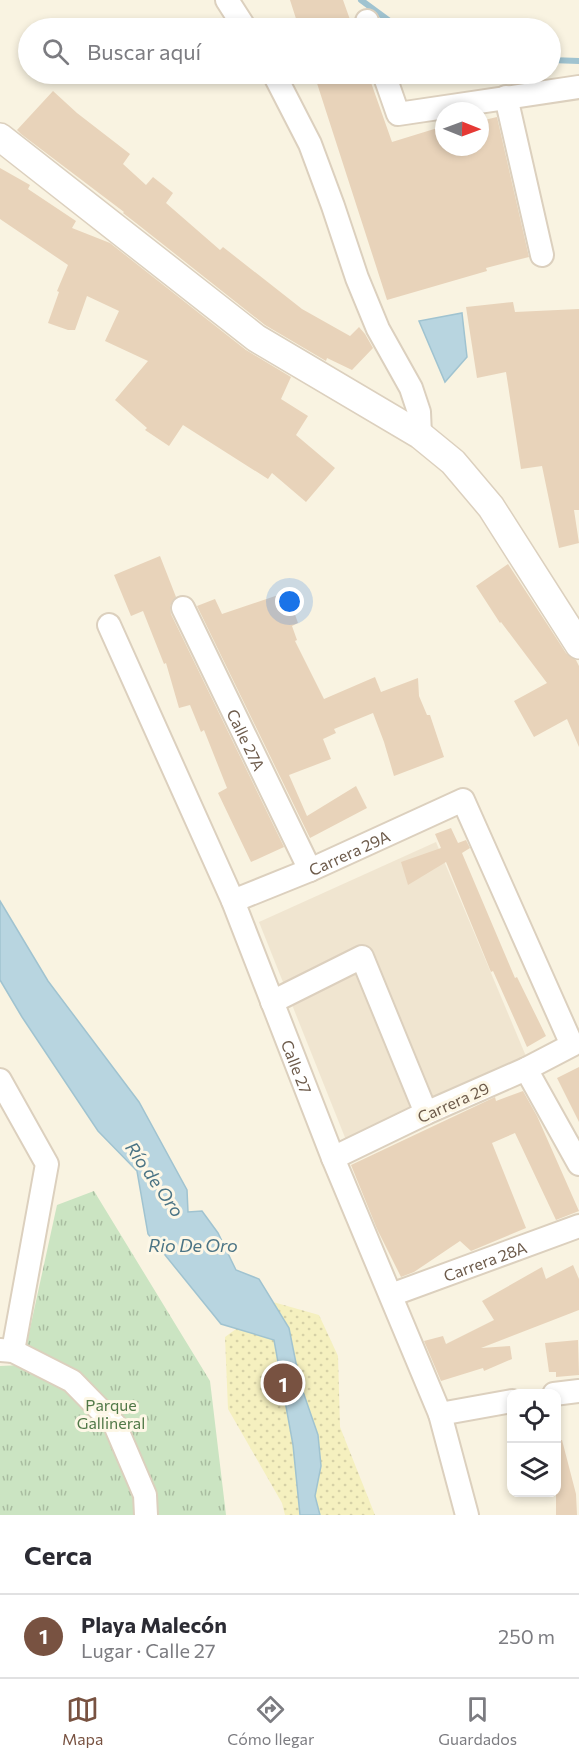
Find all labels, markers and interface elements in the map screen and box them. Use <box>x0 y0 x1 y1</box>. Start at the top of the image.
search box <box>18 18 561 84</box>
icon: search <box>39 35 72 68</box>
text: Buscar aquí <box>87 38 201 65</box>
north arrow <box>435 102 489 156</box>
your location <box>275 587 304 616</box>
street label: Calle 27A <box>224 706 270 773</box>
street label: Carrera 29A <box>305 825 393 879</box>
street label: Calle 27 <box>278 1037 316 1096</box>
street label: Carrera 29 <box>414 1078 492 1126</box>
water label: Río de Oro <box>121 1137 189 1221</box>
water label: Rio De Oro <box>148 1234 238 1256</box>
street label: Carrera 28A <box>441 1237 529 1284</box>
pin: 1 <box>264 1360 302 1406</box>
map controls <box>507 1389 561 1497</box>
button: locate <box>507 1389 561 1443</box>
park label: Parque Gallineral <box>77 1395 145 1432</box>
button: layers <box>507 1443 561 1497</box>
text: Cerca <box>24 1539 92 1570</box>
text: Playa Malecón <box>81 1611 227 1638</box>
text: 1 <box>39 1624 48 1648</box>
text: 250 m <box>498 1624 555 1648</box>
text: Lugar · Calle 27 <box>81 1638 215 1662</box>
tab: Mapa <box>62 1693 103 1748</box>
tab: Cómo llegar <box>227 1693 314 1748</box>
tab: Guardados <box>438 1693 517 1748</box>

